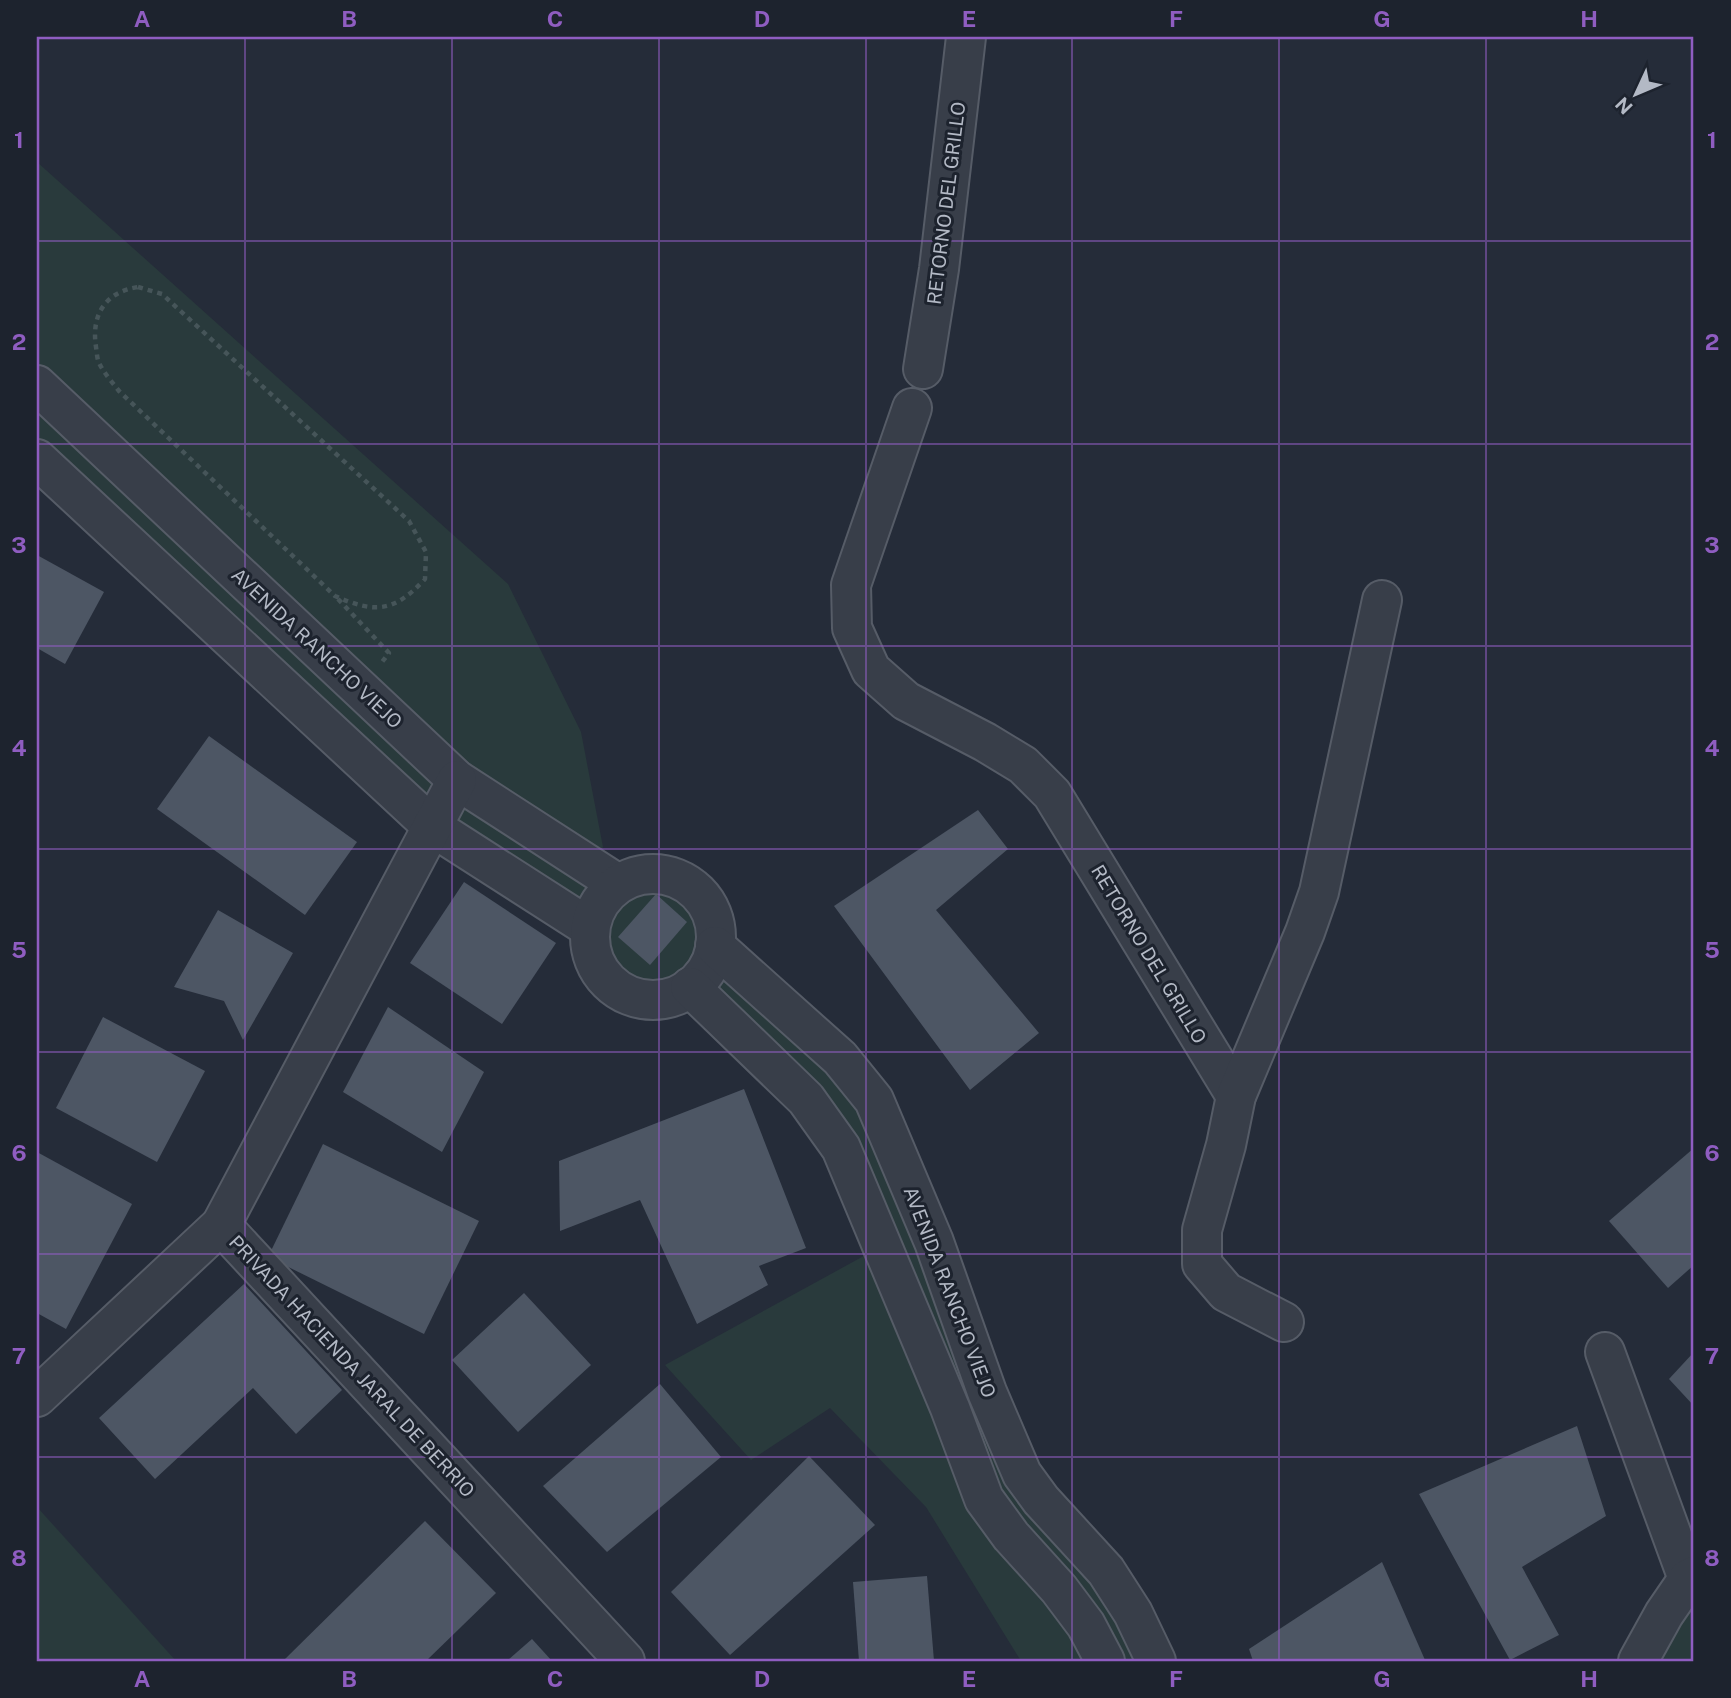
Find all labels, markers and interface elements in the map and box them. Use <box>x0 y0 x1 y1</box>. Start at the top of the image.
text: A <box>134 5 151 32</box>
text: B <box>341 5 357 32</box>
text: C <box>547 5 563 32</box>
text: D <box>754 5 770 32</box>
text: E <box>962 5 976 32</box>
text: F <box>1169 5 1183 32</box>
text: G <box>1373 5 1391 32</box>
text: H <box>1580 5 1598 32</box>
north arrow <box>1602 60 1672 130</box>
text: N <box>1611 93 1637 119</box>
street label: RETORNO DEL GRILLO <box>923 100 969 306</box>
text: 1 <box>14 126 24 153</box>
text: 1 <box>1707 126 1717 153</box>
text: 2 <box>12 328 26 355</box>
text: 2 <box>1705 328 1719 355</box>
text: 3 <box>11 531 27 558</box>
text: 3 <box>1704 531 1720 558</box>
street label: AVENIDA RANCHO VIEJO <box>227 563 407 733</box>
text: 4 <box>11 734 27 761</box>
text: 4 <box>1704 734 1720 761</box>
street label: RETORNO DEL GRILLO <box>1087 861 1211 1047</box>
text: 5 <box>11 936 27 963</box>
text: 5 <box>1704 936 1720 963</box>
text: 6 <box>11 1139 27 1166</box>
text: 6 <box>1704 1139 1720 1166</box>
street label: AVENIDA RANCHO VIEJO <box>899 1183 1001 1401</box>
street label: PRIVADA HACIENDA JARAL DE BERRIO <box>225 1231 479 1501</box>
text: 7 <box>12 1342 26 1369</box>
text: 7 <box>1705 1342 1719 1369</box>
text: 8 <box>11 1544 27 1571</box>
text: 8 <box>1704 1544 1720 1571</box>
text: A <box>134 1665 151 1692</box>
text: B <box>341 1665 357 1692</box>
text: C <box>547 1665 563 1692</box>
text: D <box>754 1665 770 1692</box>
text: E <box>962 1665 976 1692</box>
text: F <box>1169 1665 1183 1692</box>
text: G <box>1373 1665 1391 1692</box>
text: H <box>1580 1665 1598 1692</box>

